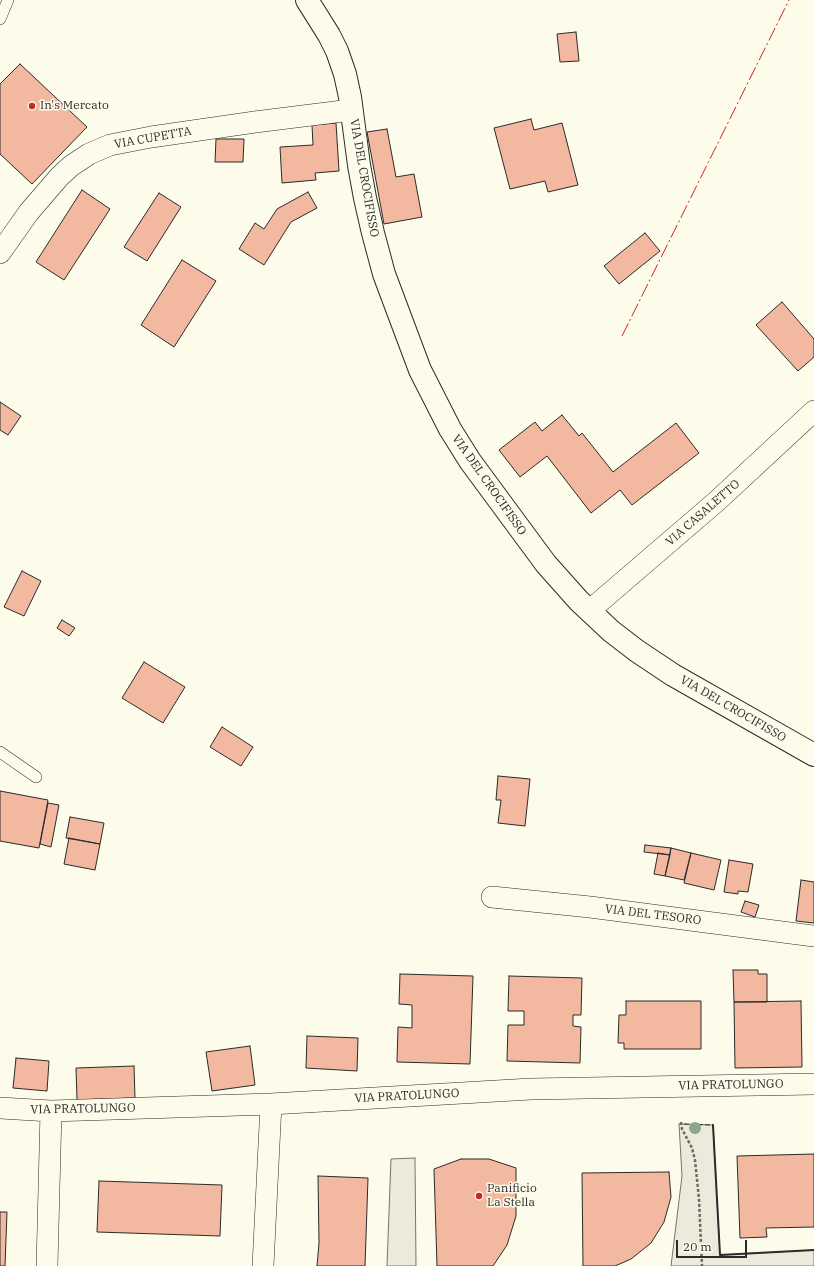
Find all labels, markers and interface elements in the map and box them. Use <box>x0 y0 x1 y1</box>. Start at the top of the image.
place label: In's Mercato <box>40 99 109 113</box>
marker: In's Mercato <box>27 101 37 111</box>
street label: VIA DEL CROCIFISSO <box>346 118 382 238</box>
street label: VIA CUPETTA <box>113 124 193 152</box>
street label: VIA DEL CROCIFISSO <box>449 432 529 538</box>
street label: VIA CASALETTO <box>663 477 743 549</box>
street label: VIA DEL CROCIFISSO <box>677 673 789 745</box>
street label: VIA DEL TESORO <box>604 902 702 928</box>
street label: VIA PRATOLUNGO <box>678 1077 784 1093</box>
street label: VIA PRATOLUNGO <box>354 1086 460 1106</box>
street label: VIA PRATOLUNGO <box>30 1101 136 1117</box>
place label: Panificio La Stella <box>487 1182 537 1210</box>
marker: Panificio La Stella <box>474 1191 484 1201</box>
scale bar <box>678 1232 749 1258</box>
text: 20 m <box>683 1239 712 1254</box>

